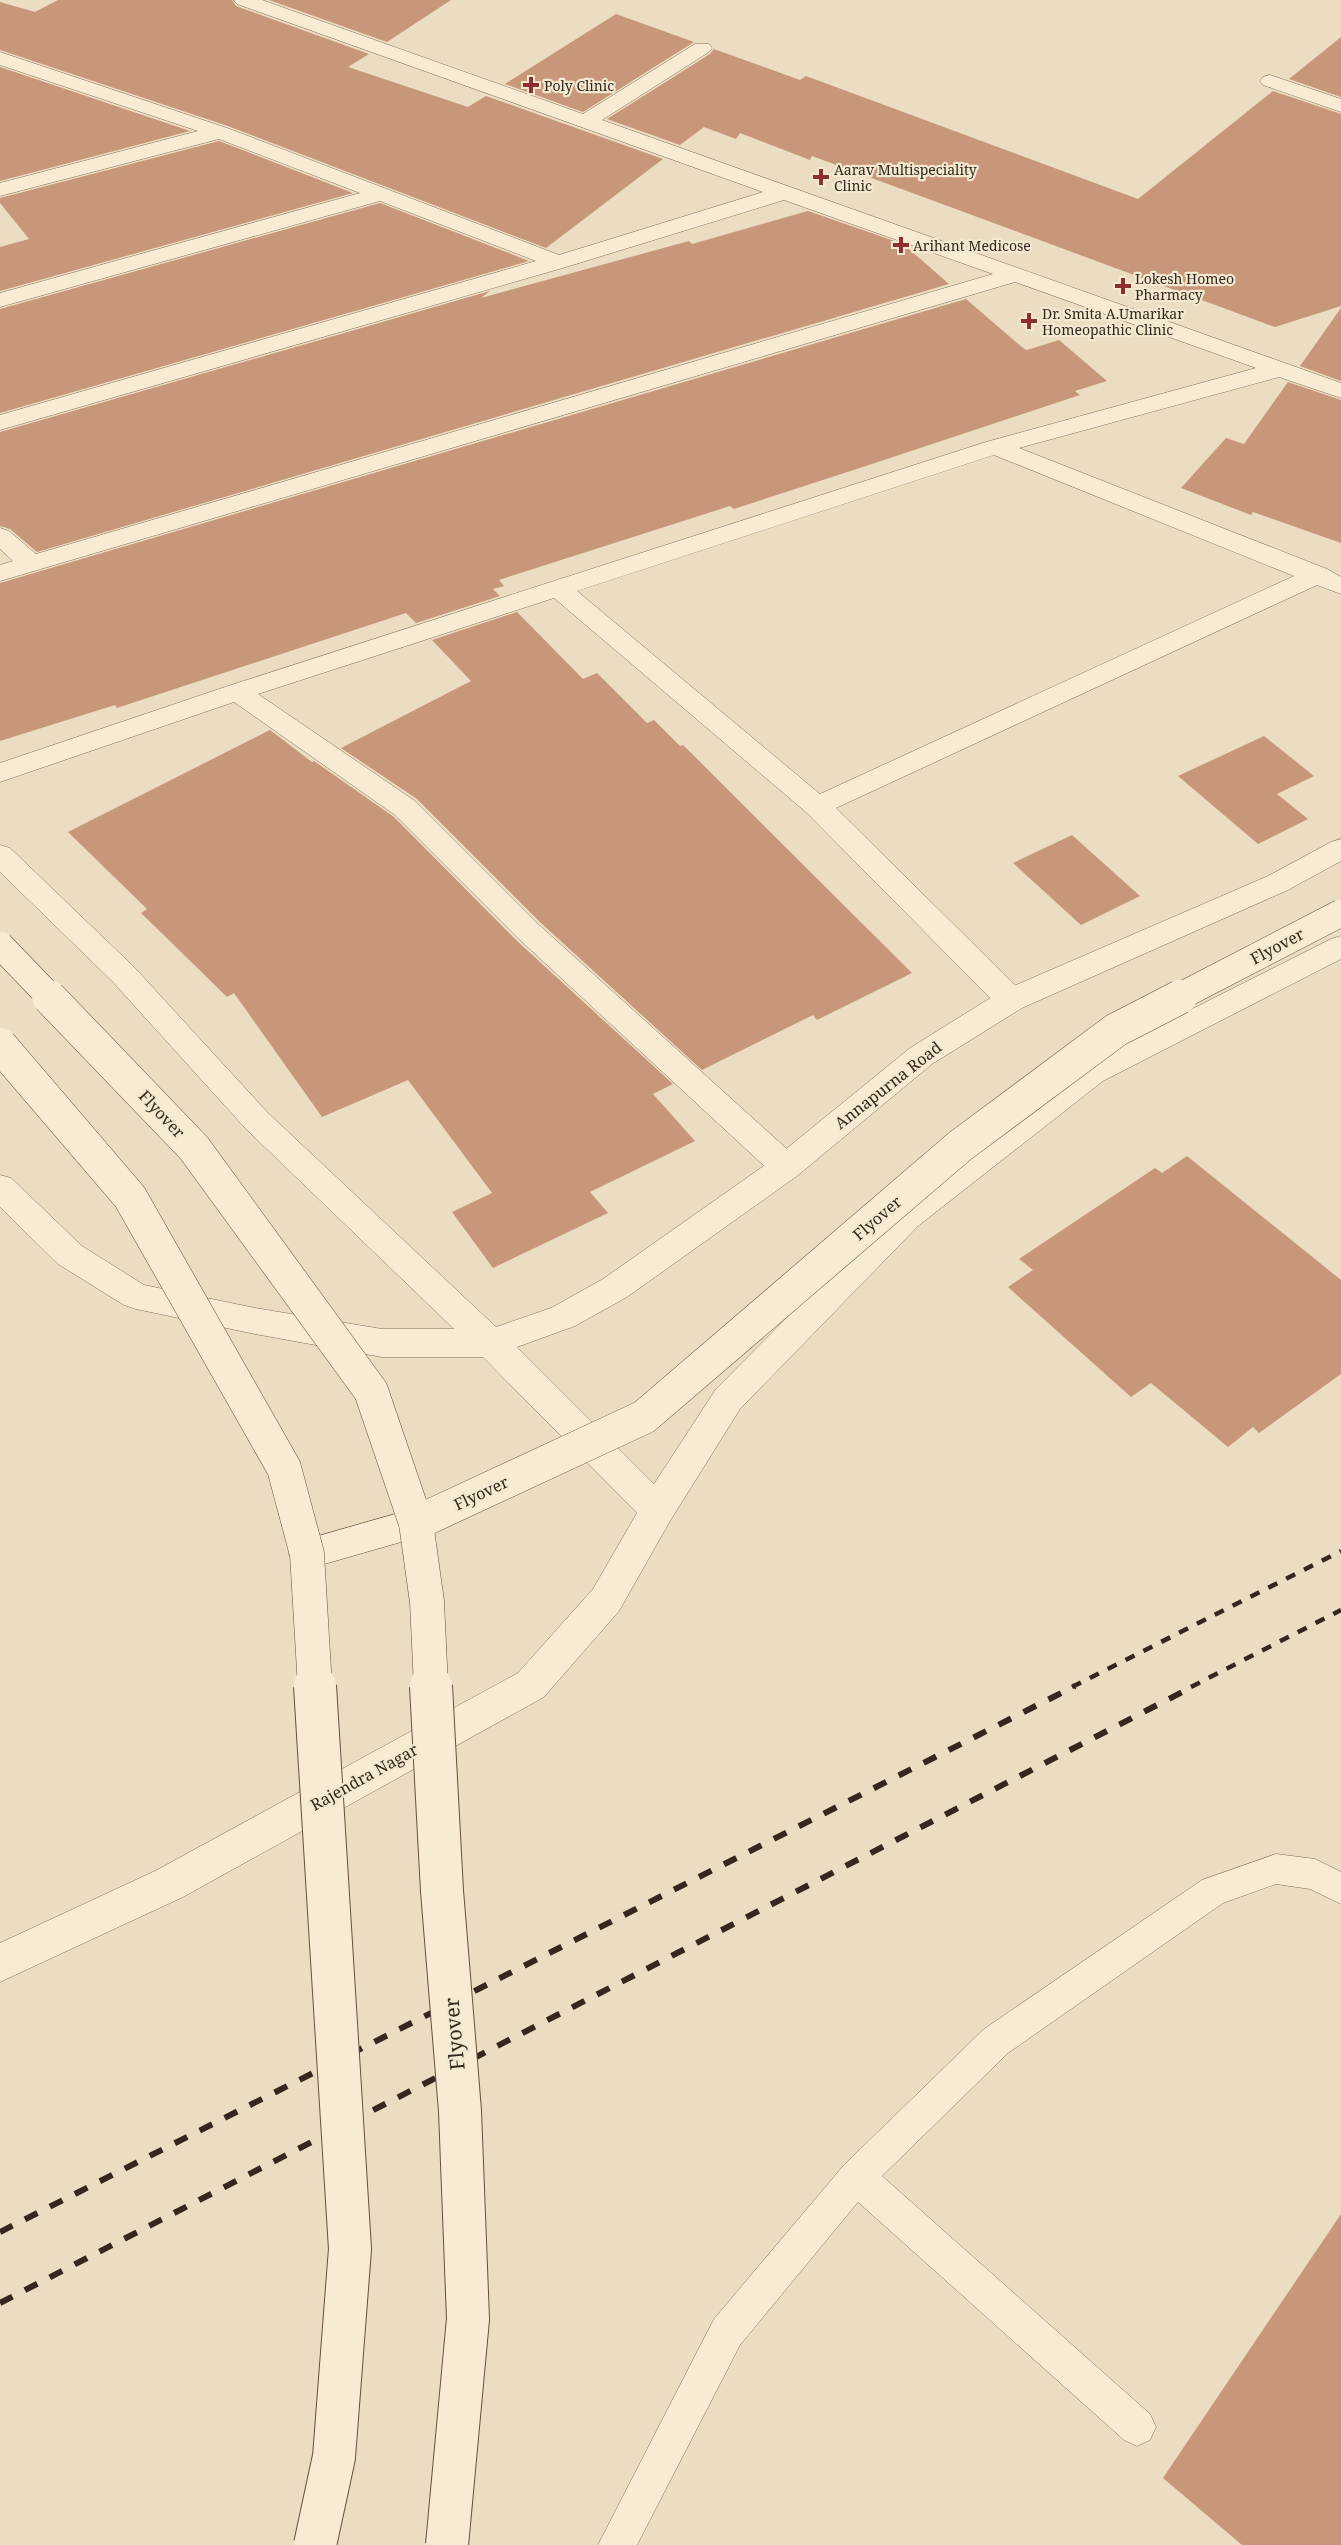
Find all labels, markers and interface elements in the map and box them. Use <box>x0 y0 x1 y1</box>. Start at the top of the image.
marker: Poly Clinic <box>522 76 540 94</box>
place label: Poly Clinic <box>544 76 614 95</box>
place label: Aarav Multispeciality Clinic <box>834 160 977 195</box>
marker: Aarav Multispeciality Clinic <box>812 168 830 186</box>
place label: Arihant Medicose <box>913 236 1031 255</box>
marker: Arihant Medicose <box>894 238 908 252</box>
place label: Lokesh Homeo Pharmacy <box>1135 269 1234 304</box>
marker: Lokesh Homeo Pharmacy <box>1116 279 1130 293</box>
place label: Dr. Smita A.Umarikar Homeopathic Clinic <box>1042 304 1184 339</box>
marker: Dr. Smita A.Umarikar Homeopathic Clinic <box>1020 312 1038 330</box>
street label: Flyover <box>1246 922 1308 969</box>
street label: Annapurna Road <box>830 1036 946 1134</box>
street label: Flyover <box>134 1085 190 1143</box>
street label: Flyover <box>848 1190 906 1245</box>
street label: Flyover <box>450 1471 512 1515</box>
street label: Rajendra Nagar <box>306 1738 422 1816</box>
street label: Flyover <box>437 1996 471 2071</box>

